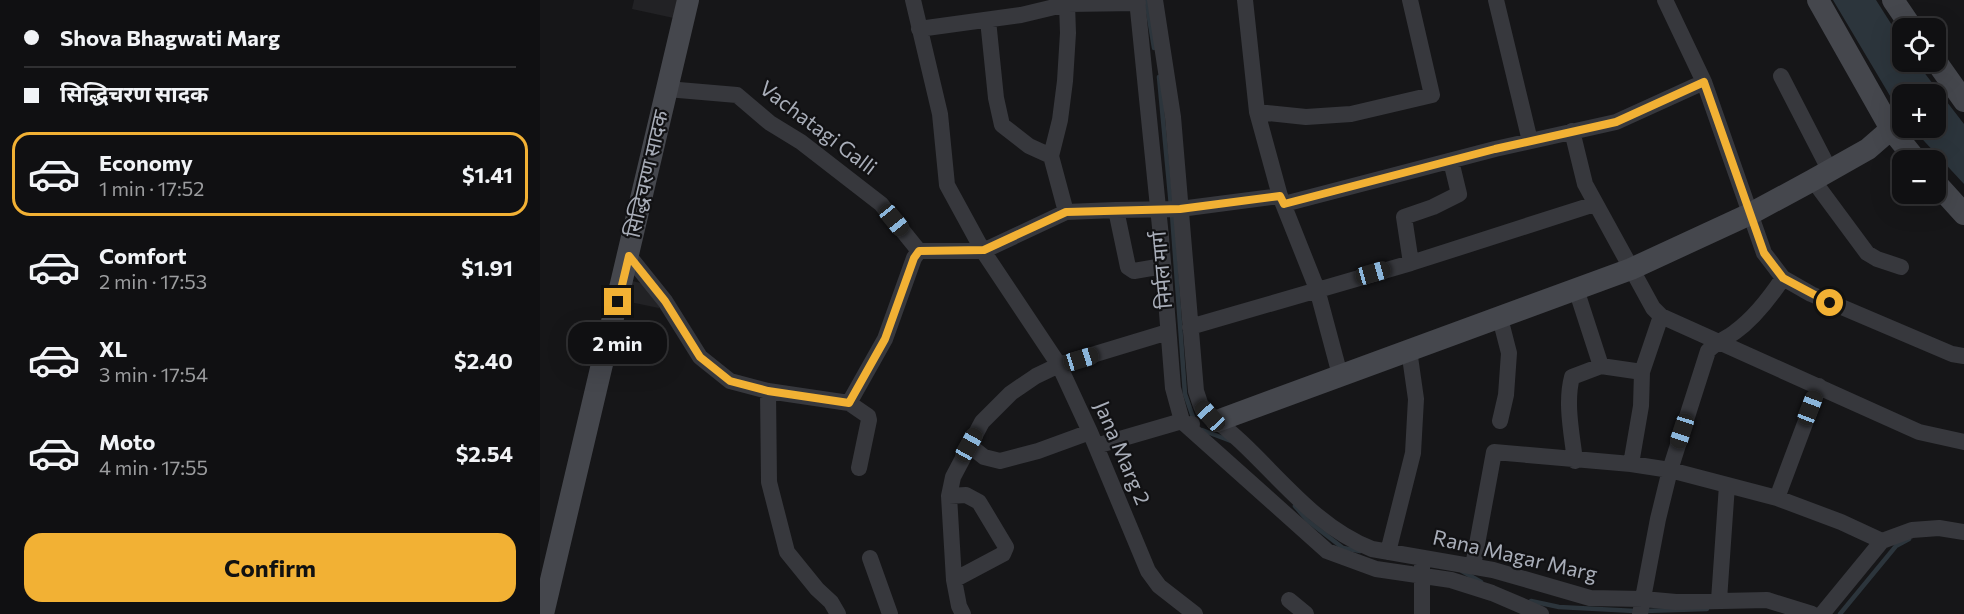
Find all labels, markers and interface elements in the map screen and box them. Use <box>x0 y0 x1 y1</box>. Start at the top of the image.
map controls <box>1892 18 1946 204</box>
button: locate <box>1892 18 1946 72</box>
text: Shova Bhagwati Marg <box>60 24 280 51</box>
street label: Vachatagi Galli <box>755 75 883 179</box>
text: सिद्धिचरण सादक <box>60 80 208 107</box>
button: + <box>1892 84 1946 138</box>
street label: सिद्धिचरण सादक <box>619 107 673 240</box>
icon: car <box>27 147 81 201</box>
text: Economy <box>99 149 193 176</box>
button: − <box>1892 150 1946 204</box>
text: $1.41 <box>462 161 513 188</box>
text: 1 min · 17:52 <box>99 176 204 200</box>
car <box>876 200 912 240</box>
street label: निर्मल मार्ग <box>1145 229 1176 310</box>
icon: car <box>27 240 81 294</box>
text: Comfort <box>99 242 187 269</box>
text: $1.91 <box>461 254 513 281</box>
car <box>1353 259 1393 287</box>
text: 2 min · 17:53 <box>99 269 207 293</box>
route end <box>604 288 631 315</box>
route start <box>1816 289 1843 316</box>
callout: 2 min <box>568 323 668 365</box>
text: 2 min <box>593 331 642 355</box>
icon: car <box>27 333 81 387</box>
text: XL <box>99 335 127 362</box>
car <box>1061 345 1101 373</box>
text: $2.40 <box>454 347 513 374</box>
text: 3 min · 17:54 <box>99 362 208 386</box>
car <box>1795 388 1825 428</box>
street label: Jana Marg 2 <box>1090 397 1156 508</box>
car <box>1191 397 1229 435</box>
car <box>1668 411 1696 451</box>
car <box>952 425 986 465</box>
icon: car <box>27 426 81 480</box>
text: Moto <box>99 428 155 455</box>
text: $2.54 <box>456 440 513 467</box>
text: 4 min · 17:55 <box>99 455 208 479</box>
street label: Rana Magar Marg <box>1431 523 1600 586</box>
button: Confirm <box>24 533 516 602</box>

